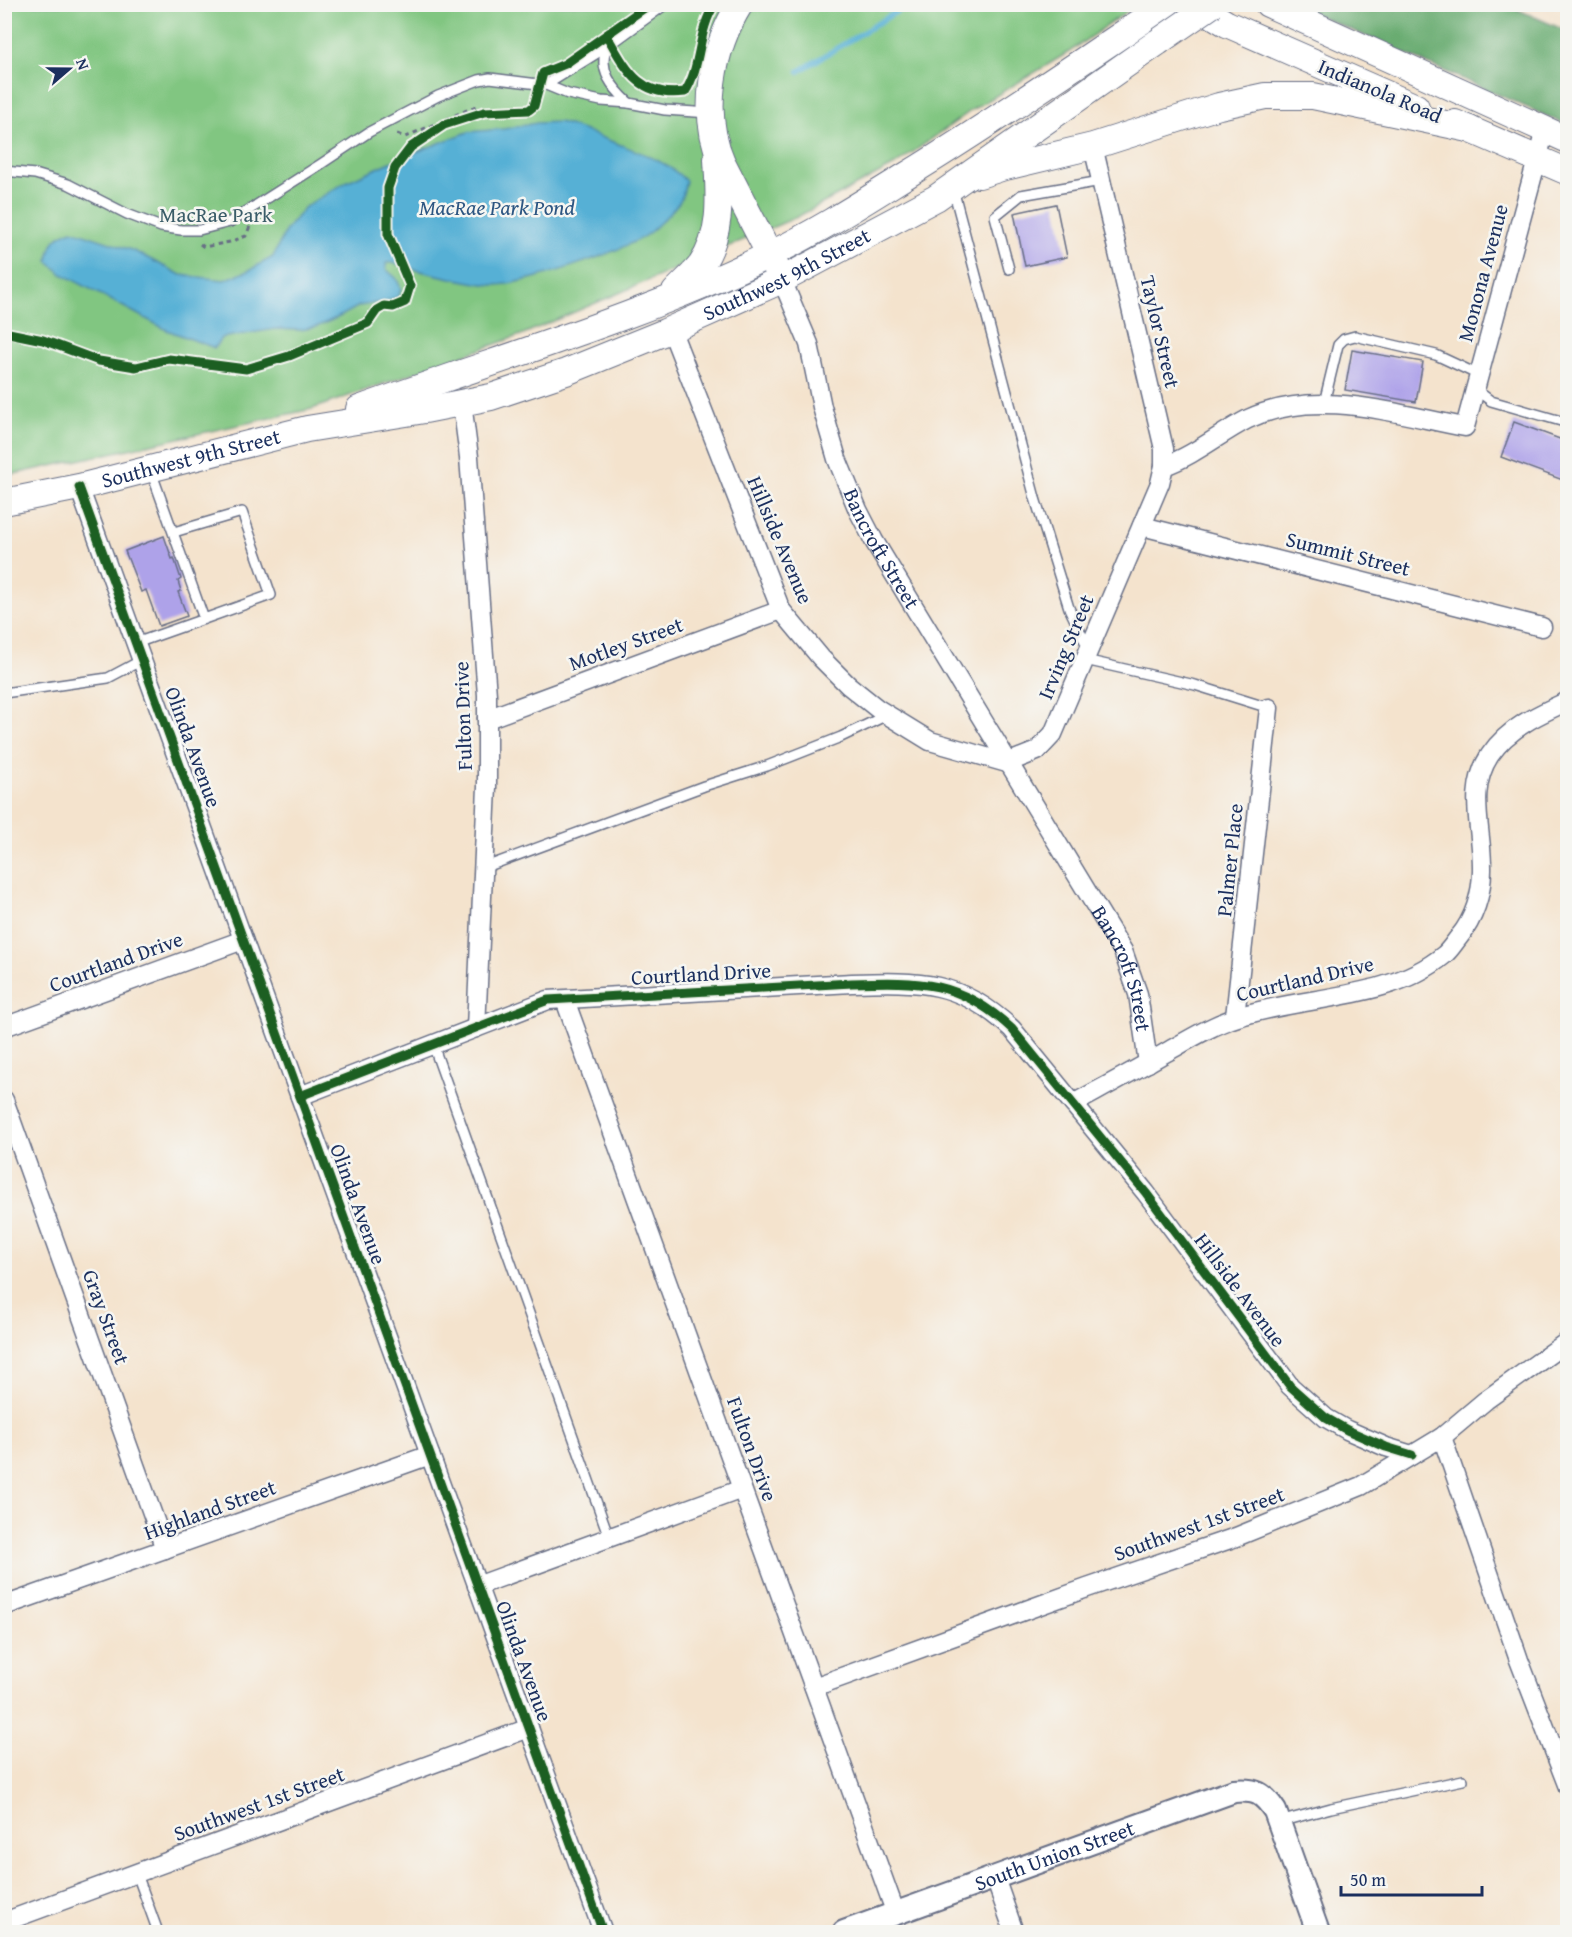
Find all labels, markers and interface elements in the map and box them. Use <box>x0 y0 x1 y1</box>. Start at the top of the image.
north arrow <box>39 39 99 99</box>
street label: Indianola Road <box>1313 50 1448 131</box>
text: N <box>70 55 96 73</box>
water label: MacRae Park Pond <box>419 191 575 223</box>
park label: MacRae Park <box>159 199 273 230</box>
street label: Monona Avenue <box>1449 200 1516 345</box>
street label: Southwest 9th Street <box>698 219 876 328</box>
street label: Taylor Street <box>1133 273 1189 392</box>
street label: Southwest 9th Street <box>98 420 284 496</box>
street label: Hillside Avenue <box>740 471 821 609</box>
street label: Bancroft Street <box>836 484 928 615</box>
street label: Summit Street <box>1283 523 1414 584</box>
street label: Irving Street <box>1029 589 1102 704</box>
street label: Motley Street <box>564 608 688 678</box>
street label: Fulton Drive <box>445 661 480 771</box>
street label: Olinda Avenue <box>157 682 230 812</box>
street label: Palmer Place <box>1208 802 1251 918</box>
street label: Bancroft Street <box>1084 899 1159 1034</box>
street label: Courtland Drive <box>45 923 187 1000</box>
street label: Courtland Drive <box>1233 948 1377 1009</box>
street label: Courtland Drive <box>630 954 772 993</box>
street label: Olinda Avenue <box>322 1139 395 1269</box>
street label: Hillside Avenue <box>1187 1226 1294 1353</box>
street label: Gray Street <box>75 1265 138 1369</box>
street label: Fulton Drive <box>719 1392 786 1506</box>
street label: Highland Street <box>139 1471 281 1548</box>
street label: Southwest 1st Street <box>1109 1478 1289 1569</box>
street label: Olinda Avenue <box>488 1596 561 1726</box>
street label: Southwest 1st Street <box>169 1758 349 1849</box>
street label: South Union Street <box>970 1812 1139 1899</box>
scale bar <box>1341 1859 1482 1897</box>
text: 50 m <box>1350 1866 1386 1893</box>

